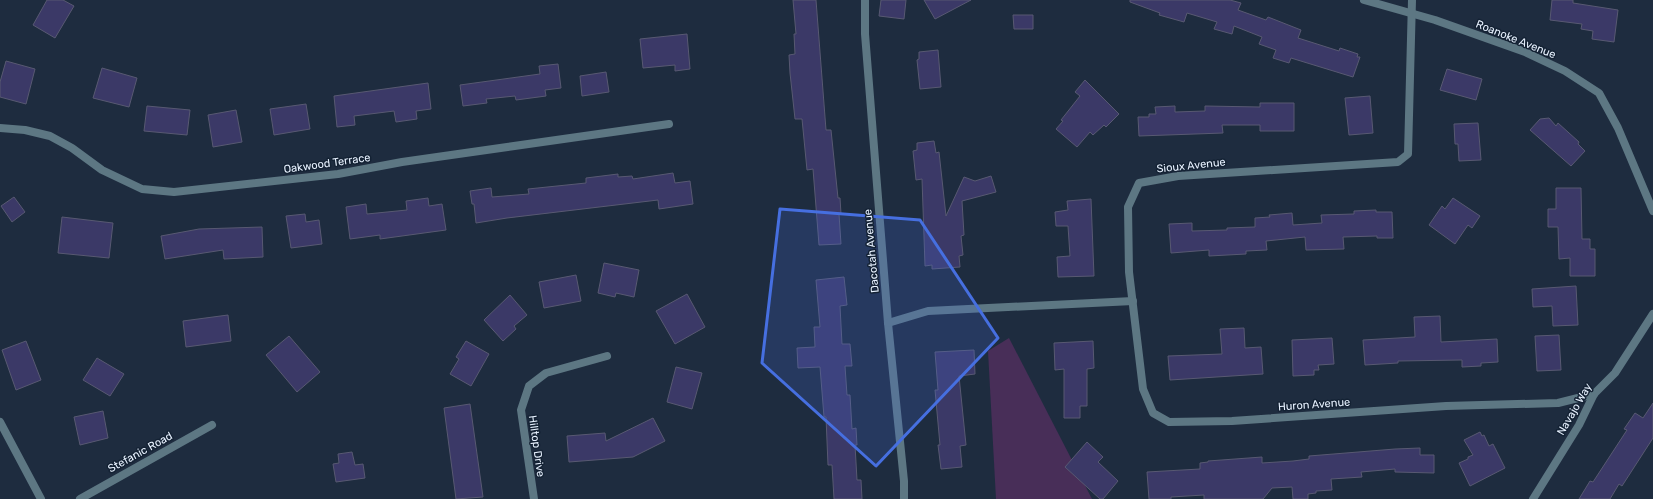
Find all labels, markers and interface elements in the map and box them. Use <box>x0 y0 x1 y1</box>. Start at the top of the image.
street label: Roanoke Avenue <box>1474 18 1558 61</box>
street label: Oakwood Terrace <box>283 151 371 176</box>
street label: Sioux Avenue <box>1156 155 1226 176</box>
street label: Dacotah Avenue <box>861 209 882 293</box>
street label: Navajo Way <box>1554 381 1595 438</box>
street label: Huron Avenue <box>1277 395 1351 414</box>
street label: Hilltop Drive <box>526 414 547 478</box>
street label: Stefanic Road <box>106 429 175 475</box>

